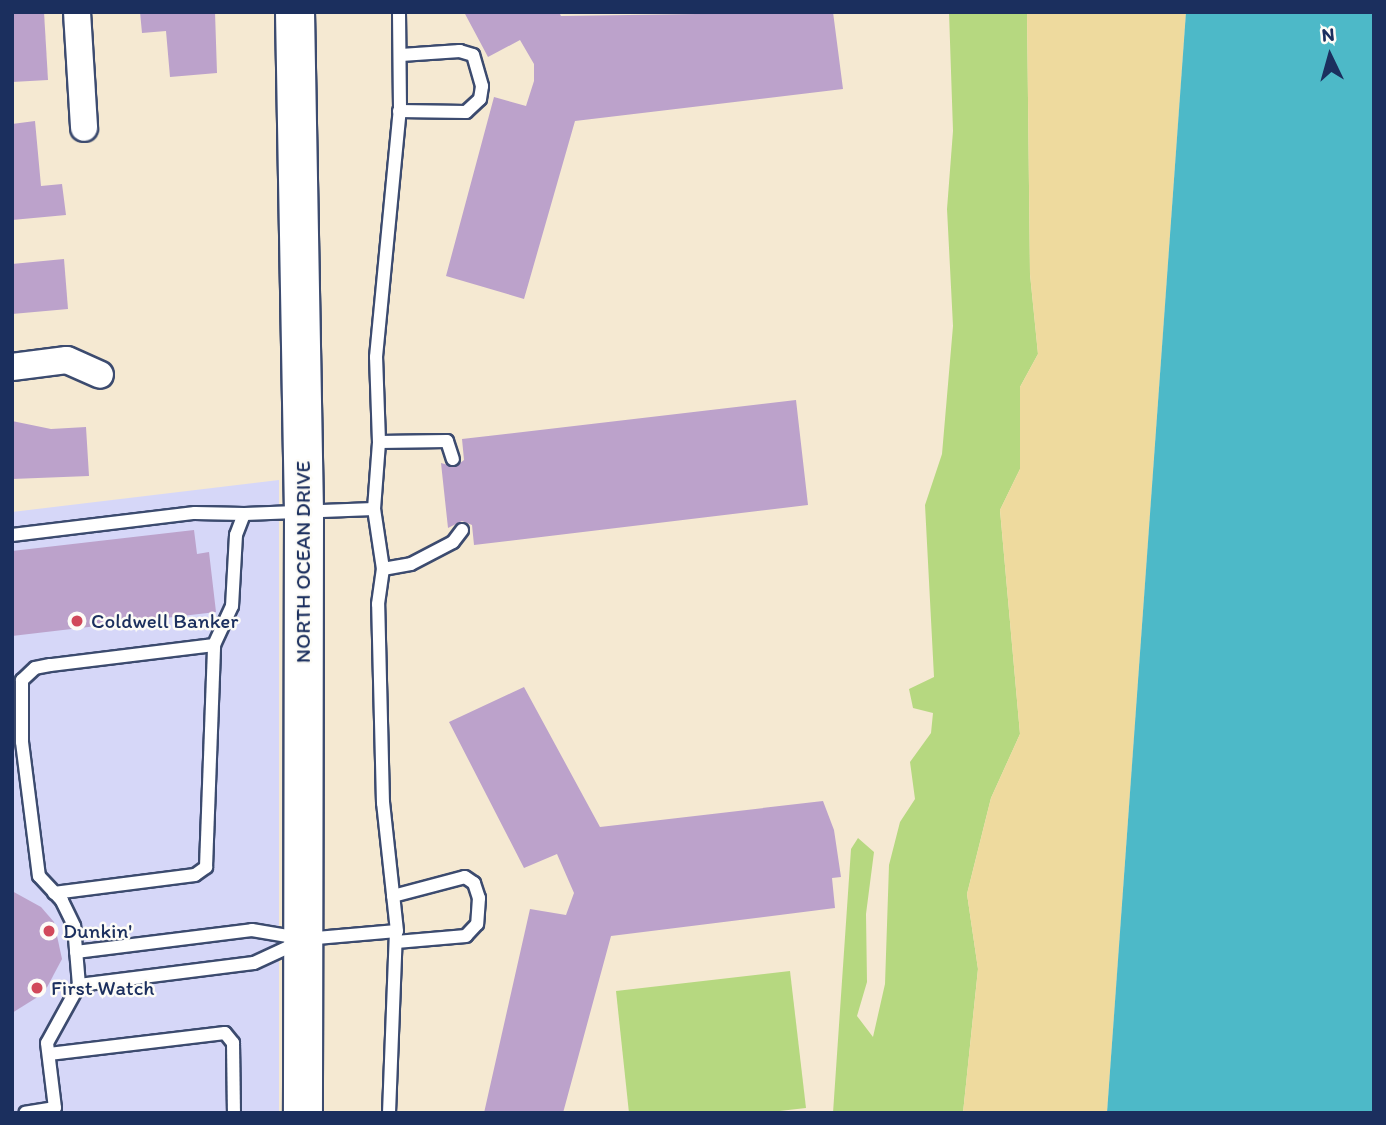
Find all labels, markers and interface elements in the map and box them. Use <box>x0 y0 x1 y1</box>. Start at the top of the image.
north arrow <box>1295 21 1365 91</box>
text: N <box>1321 23 1336 47</box>
street label: NORTH OCEAN DRIVE <box>290 459 316 665</box>
place label: Coldwell Banker <box>91 608 239 634</box>
marker: Coldwell Banker <box>69 613 85 629</box>
place label: Dunkin' <box>63 918 132 944</box>
marker: Dunkin' <box>41 923 57 939</box>
place label: First Watch <box>51 975 154 1001</box>
marker: First Watch <box>29 980 45 996</box>

